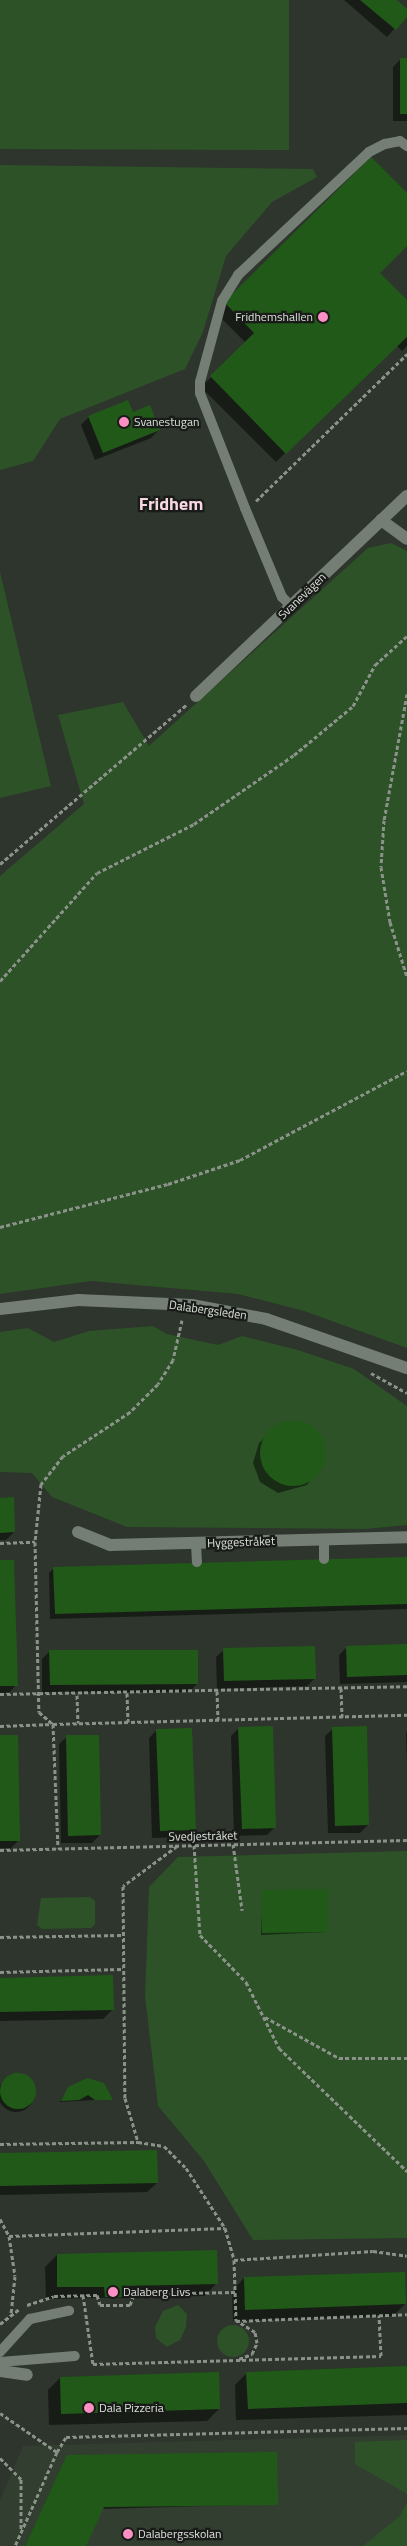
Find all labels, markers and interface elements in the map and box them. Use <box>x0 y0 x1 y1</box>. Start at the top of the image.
place label: Fridhemshallen <box>235 310 313 324</box>
marker: Fridhemshallen <box>317 311 329 323</box>
place label: Svanestugan <box>134 415 199 429</box>
marker: Svanestugan <box>118 416 130 428</box>
district label: Fridhem <box>139 493 203 515</box>
street label: Svanevägen <box>275 570 329 622</box>
street label: Dalabergsleden <box>168 1297 248 1323</box>
street label: Hyggestråket <box>207 1534 275 1550</box>
street label: Svedjestråket <box>168 1828 238 1844</box>
place label: Dalaberg Livs <box>123 2285 190 2299</box>
marker: Dalaberg Livs <box>107 2286 119 2298</box>
place label: Dala Pizzeria <box>99 2401 164 2415</box>
marker: Dala Pizzeria <box>83 2402 95 2414</box>
place label: Dalabergsskolan <box>138 2527 221 2541</box>
marker: Dalabergsskolan <box>122 2528 134 2540</box>

